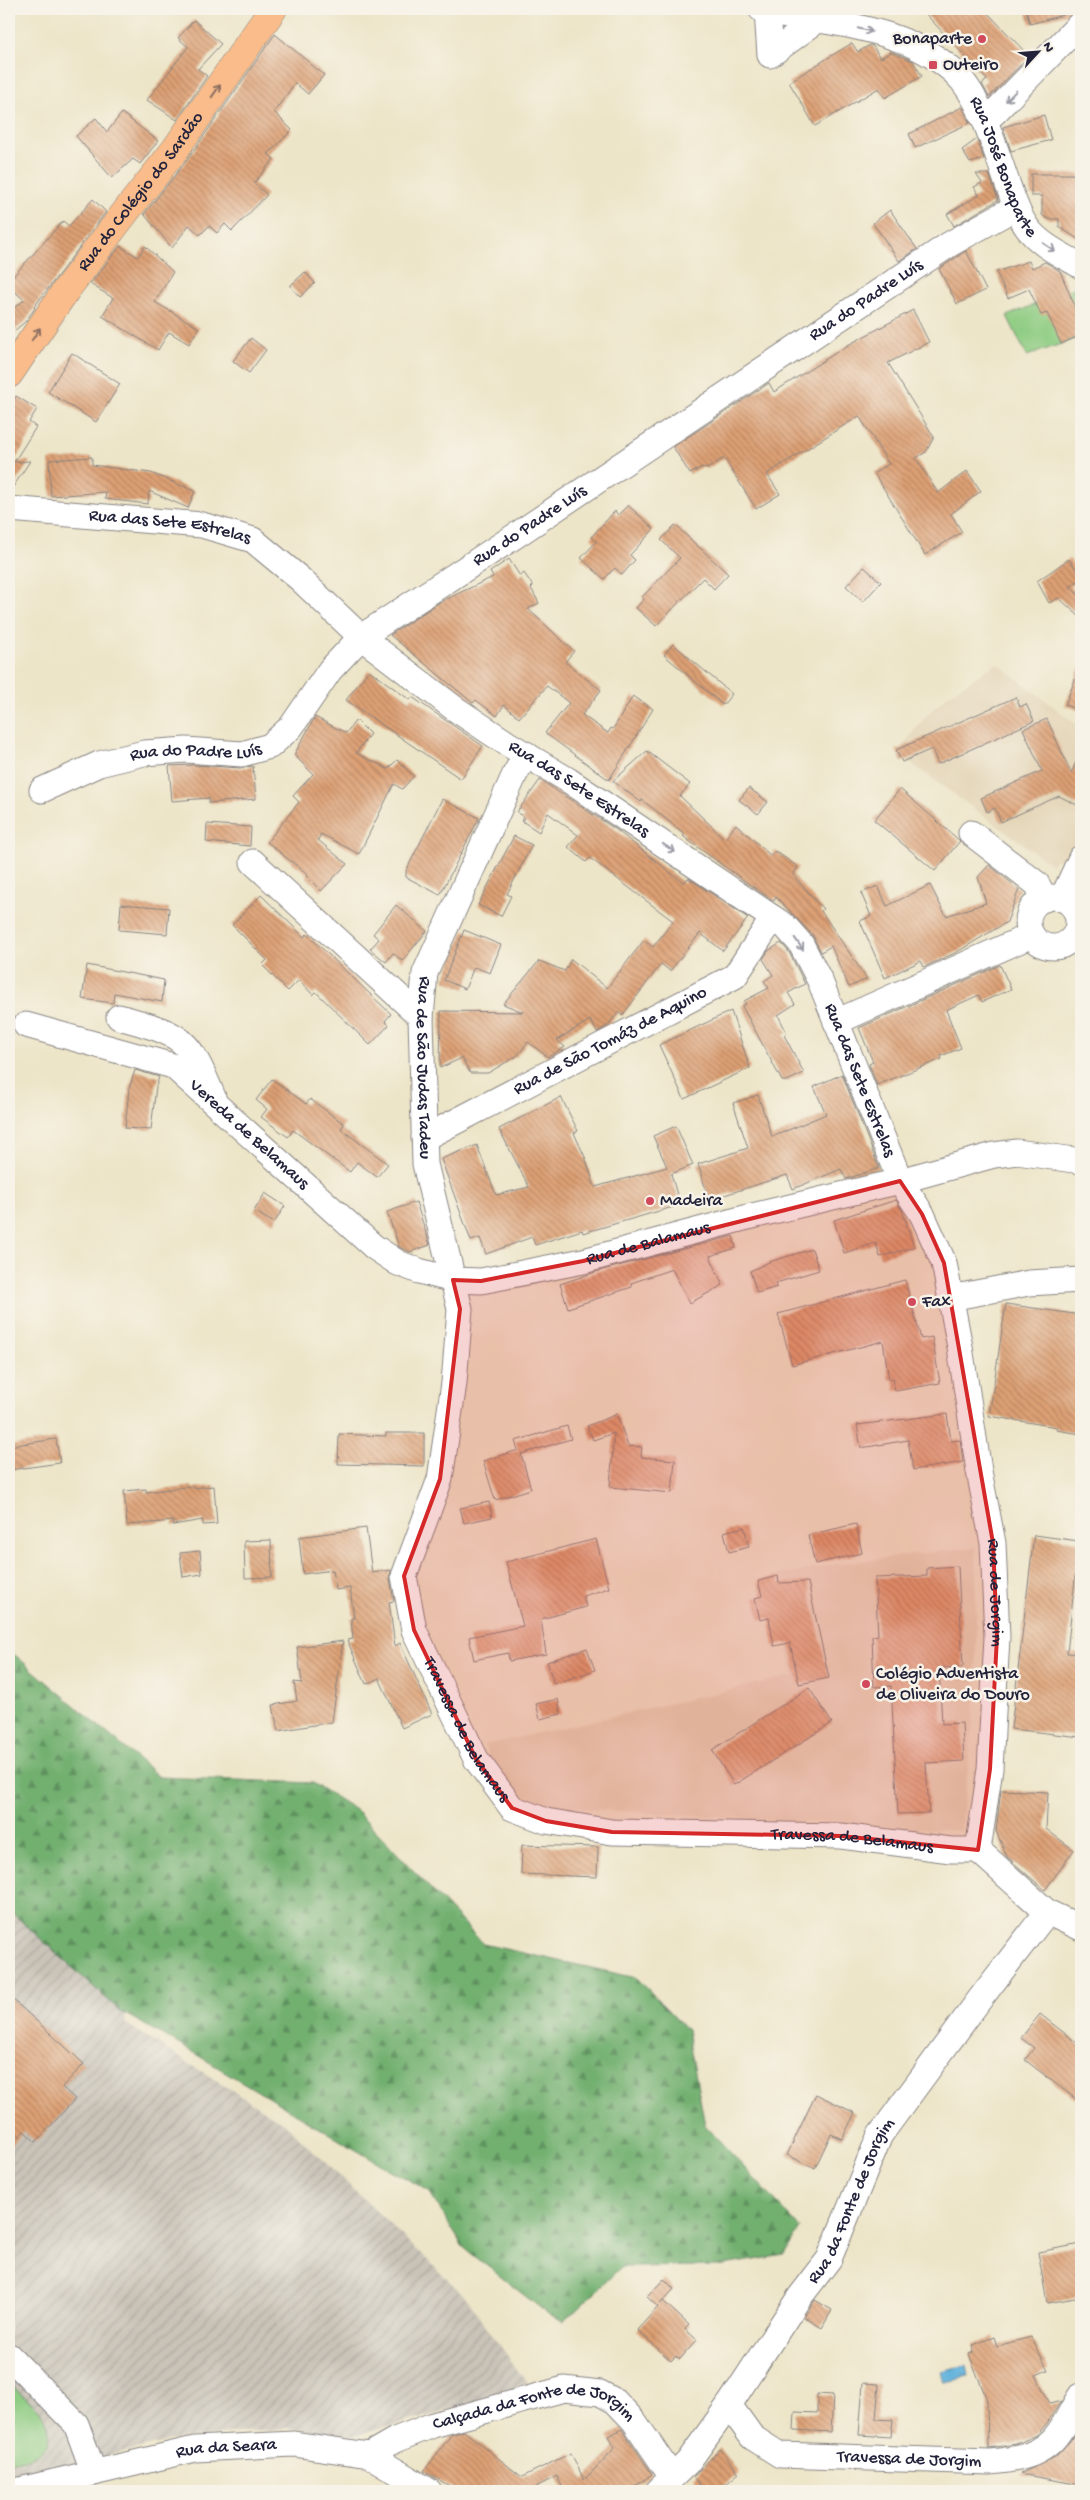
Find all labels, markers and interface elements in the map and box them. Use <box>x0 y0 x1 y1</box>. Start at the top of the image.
one-way arrow <box>856 26 872 35</box>
north arrow <box>1012 28 1062 78</box>
place label: Bonaparte <box>892 29 973 50</box>
marker: Bonaparte <box>976 33 988 45</box>
text: N <box>1038 40 1057 55</box>
place label: Outeiro <box>943 55 999 76</box>
marker: Outeiro <box>927 59 939 71</box>
one-way arrow <box>211 85 221 99</box>
one-way arrow <box>1005 90 1017 102</box>
street label: Rua José Bonaparte <box>965 93 1042 243</box>
street label: Rua do Colégio do Sardão <box>73 108 208 276</box>
one-way arrow <box>1042 242 1056 252</box>
street label: Rua do Padre Luís <box>805 254 928 346</box>
one-way arrow <box>31 327 41 341</box>
street label: Rua do Padre Luís <box>469 480 592 571</box>
street label: Rua das Sete Estrelas <box>88 505 254 550</box>
street label: Rua das Sete Estrelas <box>504 736 655 843</box>
street label: Rua do Padre Luís <box>128 738 265 767</box>
one-way arrow <box>662 843 676 853</box>
one-way arrow <box>794 937 804 951</box>
street label: Rua de São Judas Tadeu <box>410 975 435 1160</box>
street label: Rua de São Tomáz de Aquino <box>510 982 711 1100</box>
street label: Rua das Sete Estrelas <box>820 1000 900 1161</box>
street label: Vereda de Belamaus <box>184 1074 314 1195</box>
place label: Madeira <box>660 1191 724 1212</box>
marker: Madeira <box>644 1195 656 1207</box>
street label: Rua de Balamaus <box>584 1217 714 1270</box>
place label: Fax <box>921 1292 951 1313</box>
marker: Fax <box>906 1296 918 1308</box>
street label: Rua de Jorgim <box>982 1538 1008 1648</box>
street label: Travessa de Belamaus <box>418 1653 515 1807</box>
place label: Colégio Adventista de Oliveira do Douro <box>876 1664 1030 1706</box>
marker: Colégio Adventista de Oliveira do Douro <box>860 1678 872 1690</box>
street label: Travessa de Belamaus <box>770 1824 936 1858</box>
street label: Rua da Fonte de Jorgim <box>803 2114 900 2288</box>
text: Calçada da Fonte de Jorgim <box>430 2378 640 2435</box>
street label: Calçada da Fonte de Jorgim <box>424 2414 638 2440</box>
street label: Rua da Seara <box>174 2434 278 2464</box>
street label: Travessa de Jorgim <box>836 2446 982 2472</box>

